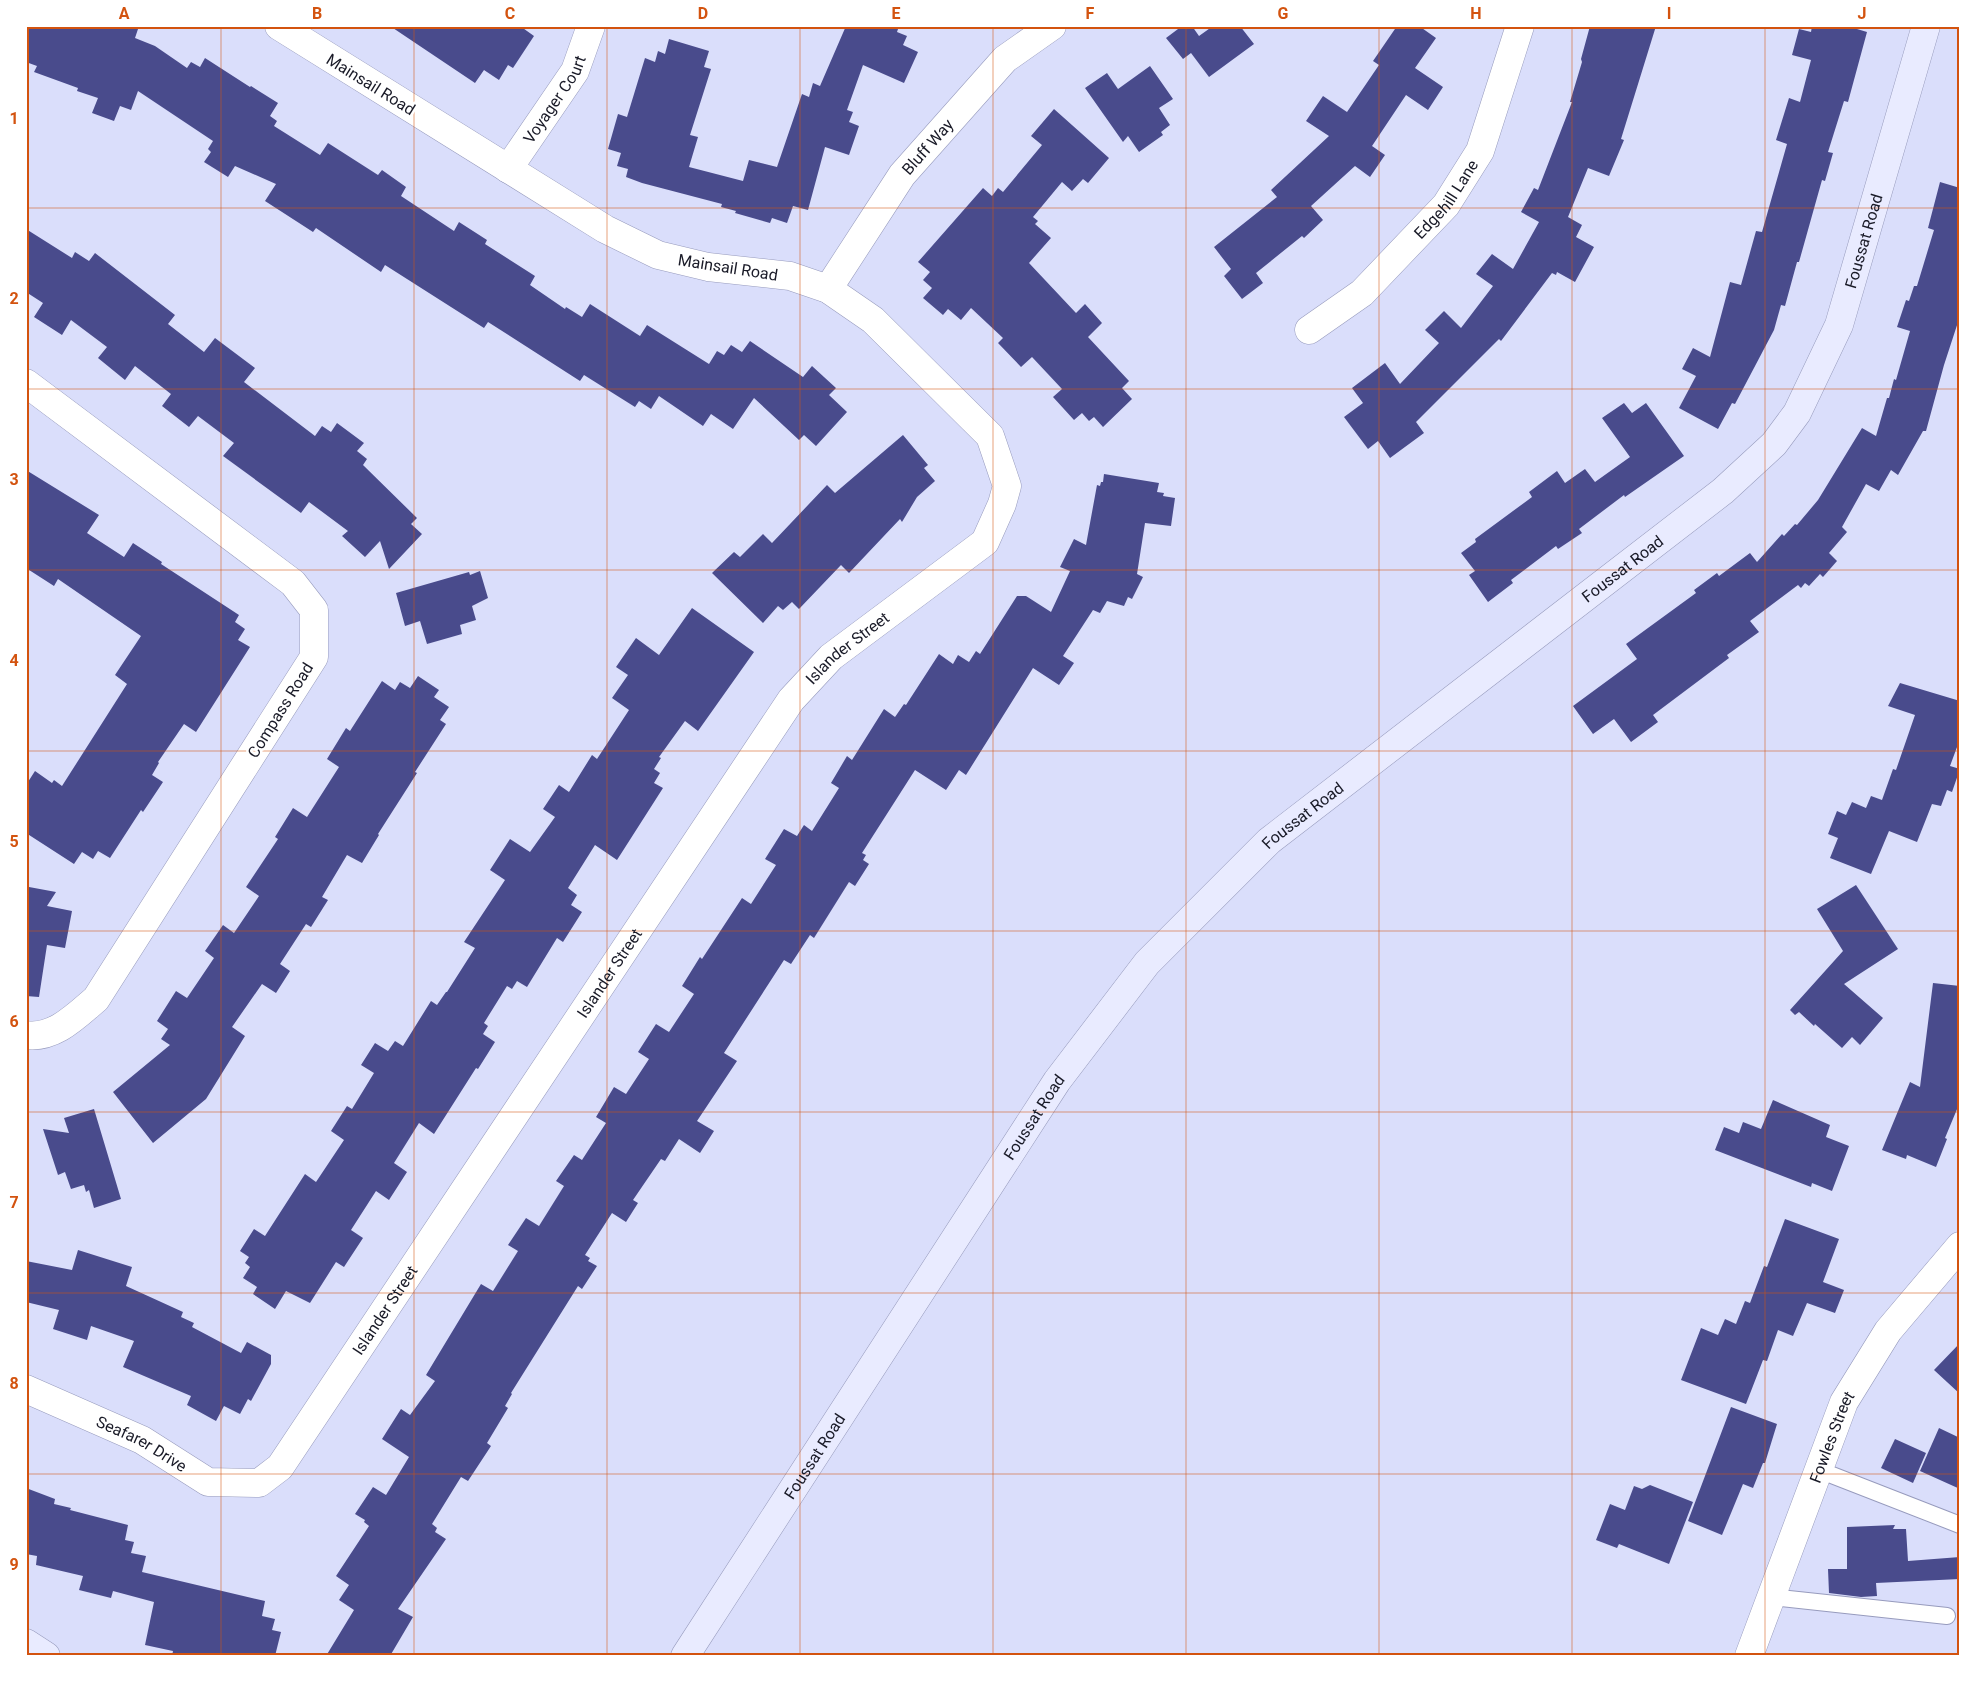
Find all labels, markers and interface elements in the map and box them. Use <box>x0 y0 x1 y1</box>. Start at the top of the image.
text: A <box>119 4 130 23</box>
text: B <box>312 4 322 23</box>
text: C <box>505 4 515 23</box>
text: D <box>698 4 708 23</box>
text: E <box>892 4 901 23</box>
text: F <box>1086 4 1095 23</box>
text: G <box>1278 4 1289 23</box>
text: H <box>1470 4 1482 23</box>
text: I <box>1667 4 1671 23</box>
text: J <box>1858 4 1866 23</box>
street label: Mainsail Road <box>323 50 419 119</box>
street label: Voyager Court <box>519 53 590 147</box>
text: 1 <box>9 109 19 128</box>
street label: Bluff Way <box>898 115 958 179</box>
street label: Edgehill Lane <box>1410 156 1482 243</box>
street label: Foussat Road <box>1841 192 1887 291</box>
street label: Mainsail Road <box>677 250 779 285</box>
text: 2 <box>9 289 19 308</box>
text: 3 <box>9 470 19 489</box>
street label: Foussat Road <box>1578 532 1667 606</box>
street label: Islander Street <box>802 608 893 688</box>
text: 4 <box>9 651 19 670</box>
street label: Compass Road <box>244 659 317 761</box>
street label: Foussat Road <box>1258 778 1347 853</box>
text: 5 <box>9 832 19 851</box>
street label: Islander Street <box>573 925 646 1021</box>
text: 6 <box>9 1012 19 1031</box>
street label: Foussat Road <box>1000 1071 1069 1163</box>
text: 7 <box>9 1193 19 1212</box>
street label: Islander Street <box>348 1262 422 1358</box>
text: 8 <box>9 1374 19 1393</box>
street label: Fowles Street <box>1806 1388 1858 1486</box>
street label: Foussat Road <box>780 1410 849 1503</box>
street label: Seafarer Drive <box>93 1412 190 1476</box>
text: 9 <box>9 1555 19 1574</box>

